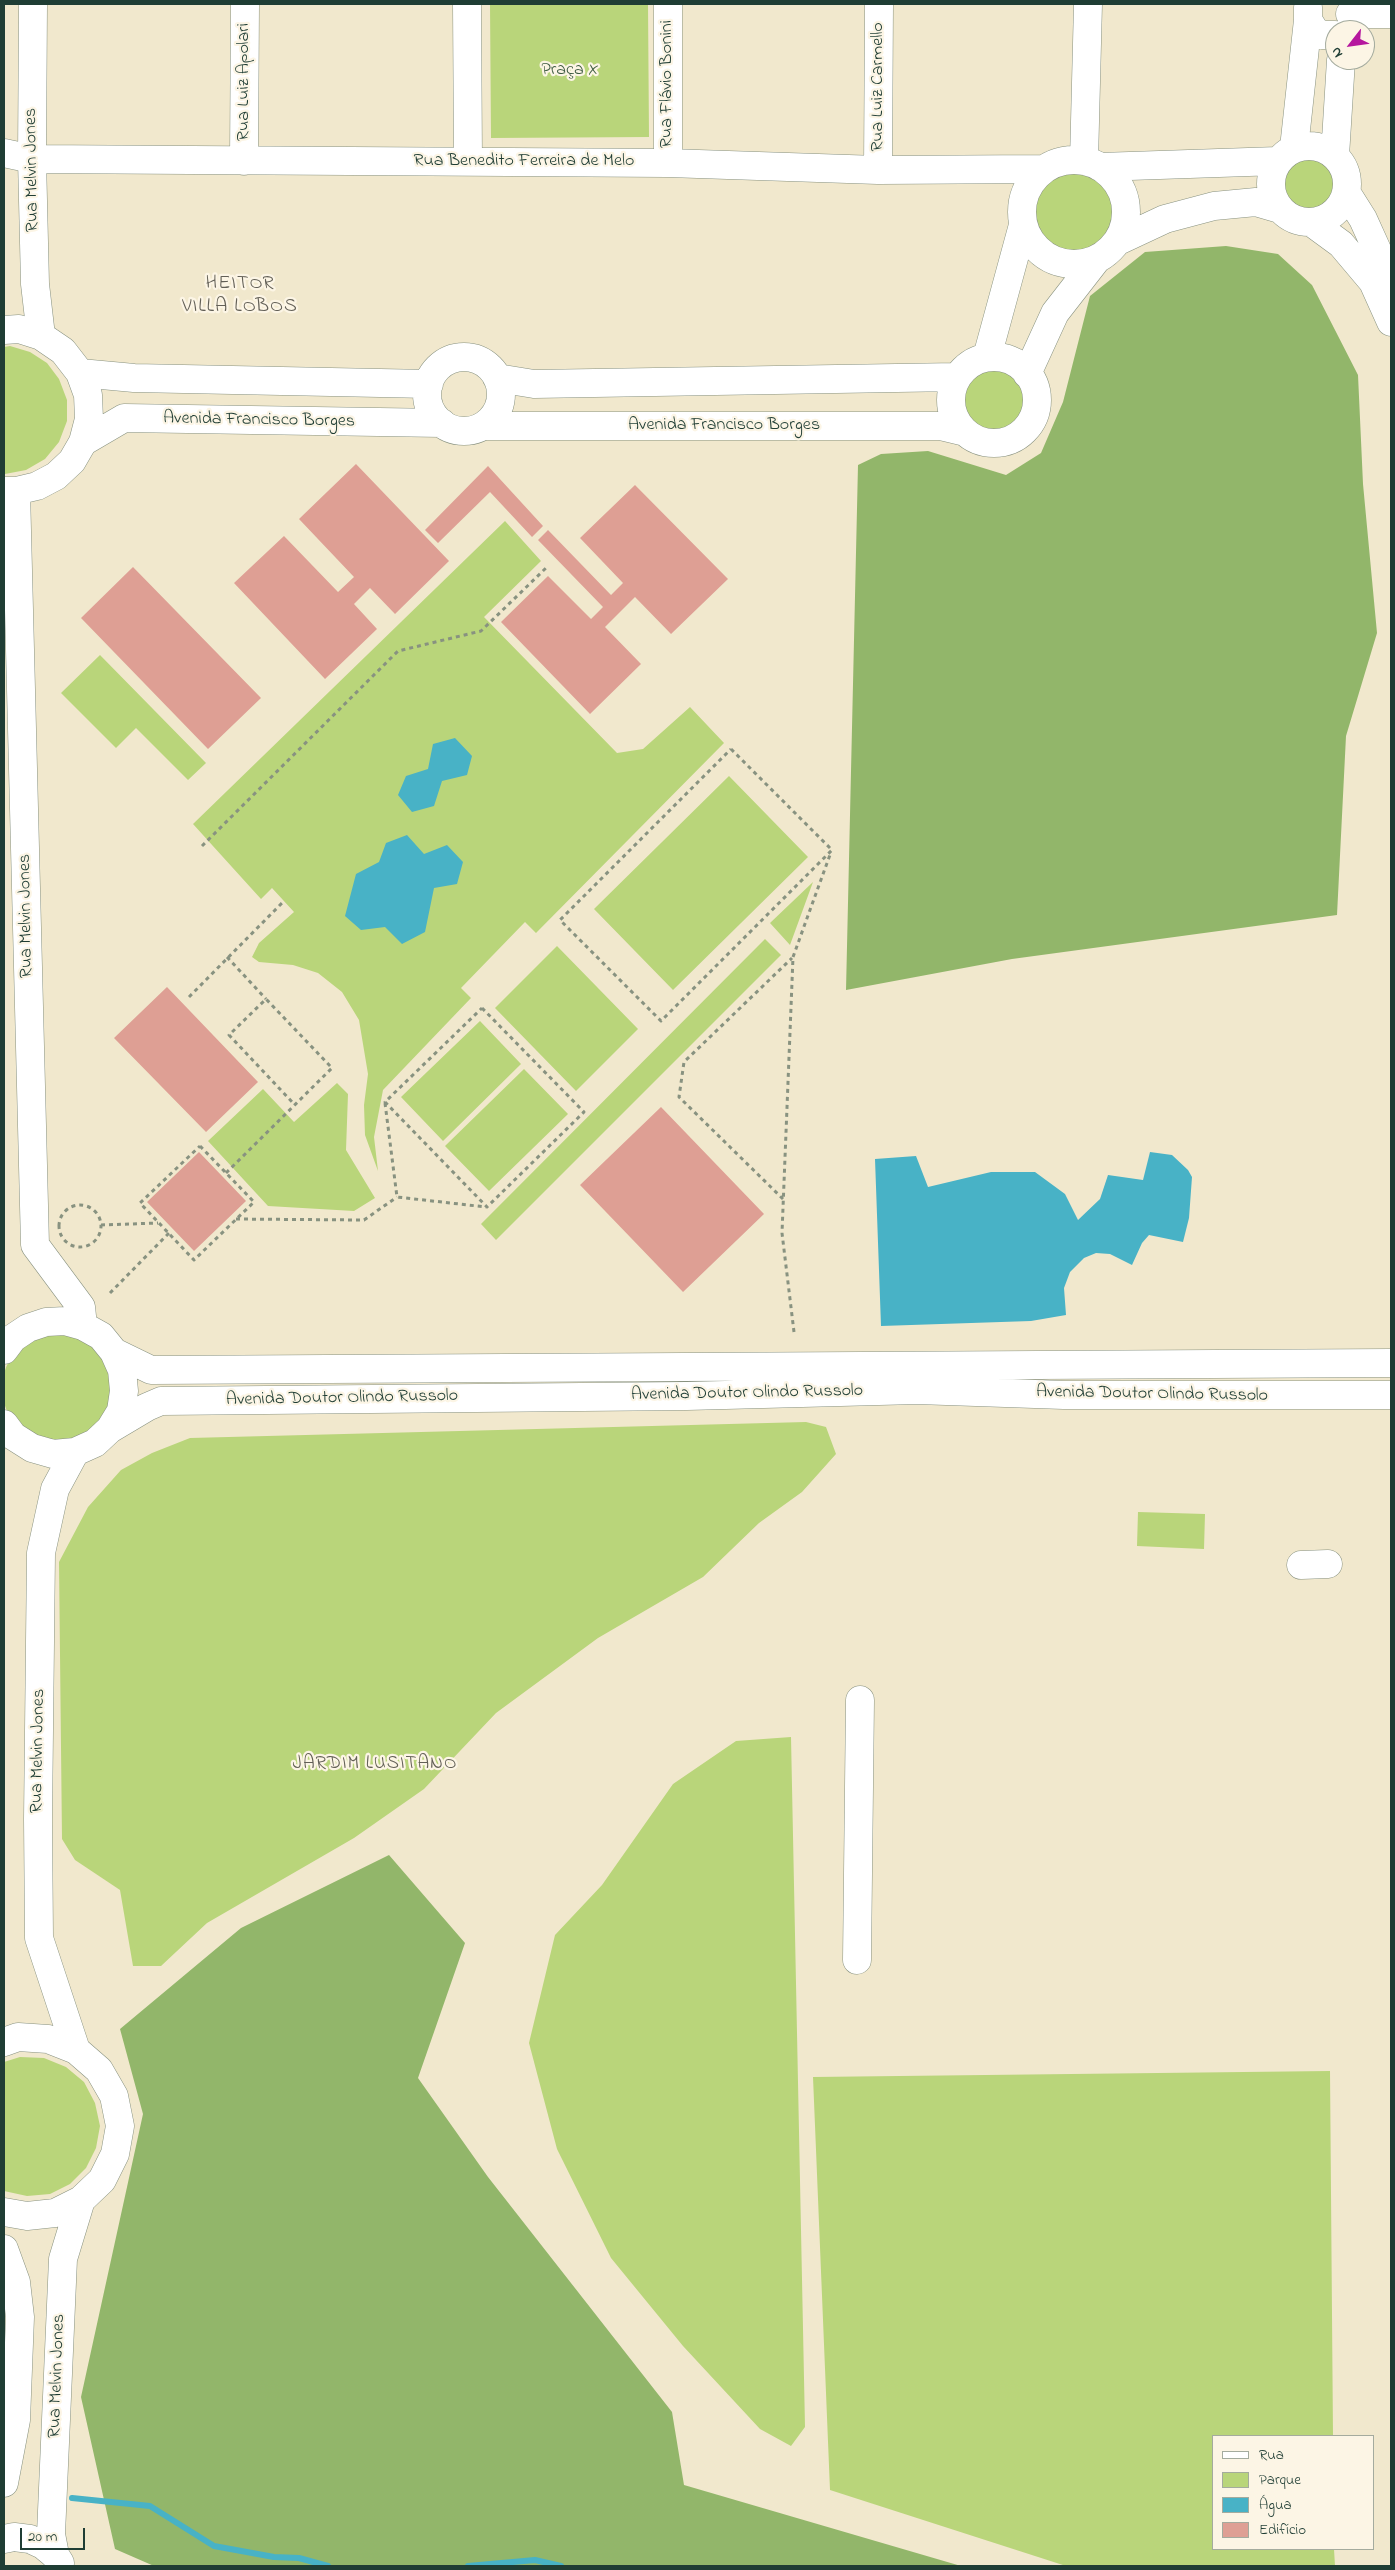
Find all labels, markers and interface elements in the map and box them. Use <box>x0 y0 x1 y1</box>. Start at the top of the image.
street label: Rua Flávio Bonini <box>657 20 679 148</box>
north arrow <box>1325 20 1375 70</box>
street label: Rua Luiz Carmello <box>868 22 890 152</box>
street label: Rua Luiz Apolari <box>234 23 256 141</box>
text: N <box>1326 43 1349 62</box>
park label: Praça X <box>541 60 599 82</box>
street label: Rua Melvin Jones <box>21 108 45 232</box>
street label: Rua Benedito Ferreira de Melo <box>414 151 634 173</box>
district label: HEITOR VILLA LOBOS <box>181 273 299 320</box>
street label: Avenida Francisco Borges <box>163 409 355 433</box>
street label: Avenida Francisco Borges <box>628 415 820 437</box>
street label: Rua Melvin Jones <box>15 854 39 978</box>
street label: Avenida Doutor Olindo Russolo <box>631 1381 863 1407</box>
street label: Avenida Doutor Olindo Russolo <box>1036 1382 1268 1408</box>
street label: Avenida Doutor Olindo Russolo <box>226 1386 458 1412</box>
street label: Rua Melvin Jones <box>27 1689 51 1813</box>
district label: JARDIM LUSITANO <box>291 1754 459 1776</box>
street label: Rua Melvin Jones <box>45 2314 71 2438</box>
legend <box>1212 2435 1375 2550</box>
text: Rua <box>1259 2444 1284 2466</box>
text: Parque <box>1259 2469 1301 2491</box>
text: Água <box>1259 2494 1292 2516</box>
scale bar <box>22 2518 88 2550</box>
text: Edifício <box>1259 2519 1306 2541</box>
text: 20 m <box>28 2526 57 2548</box>

